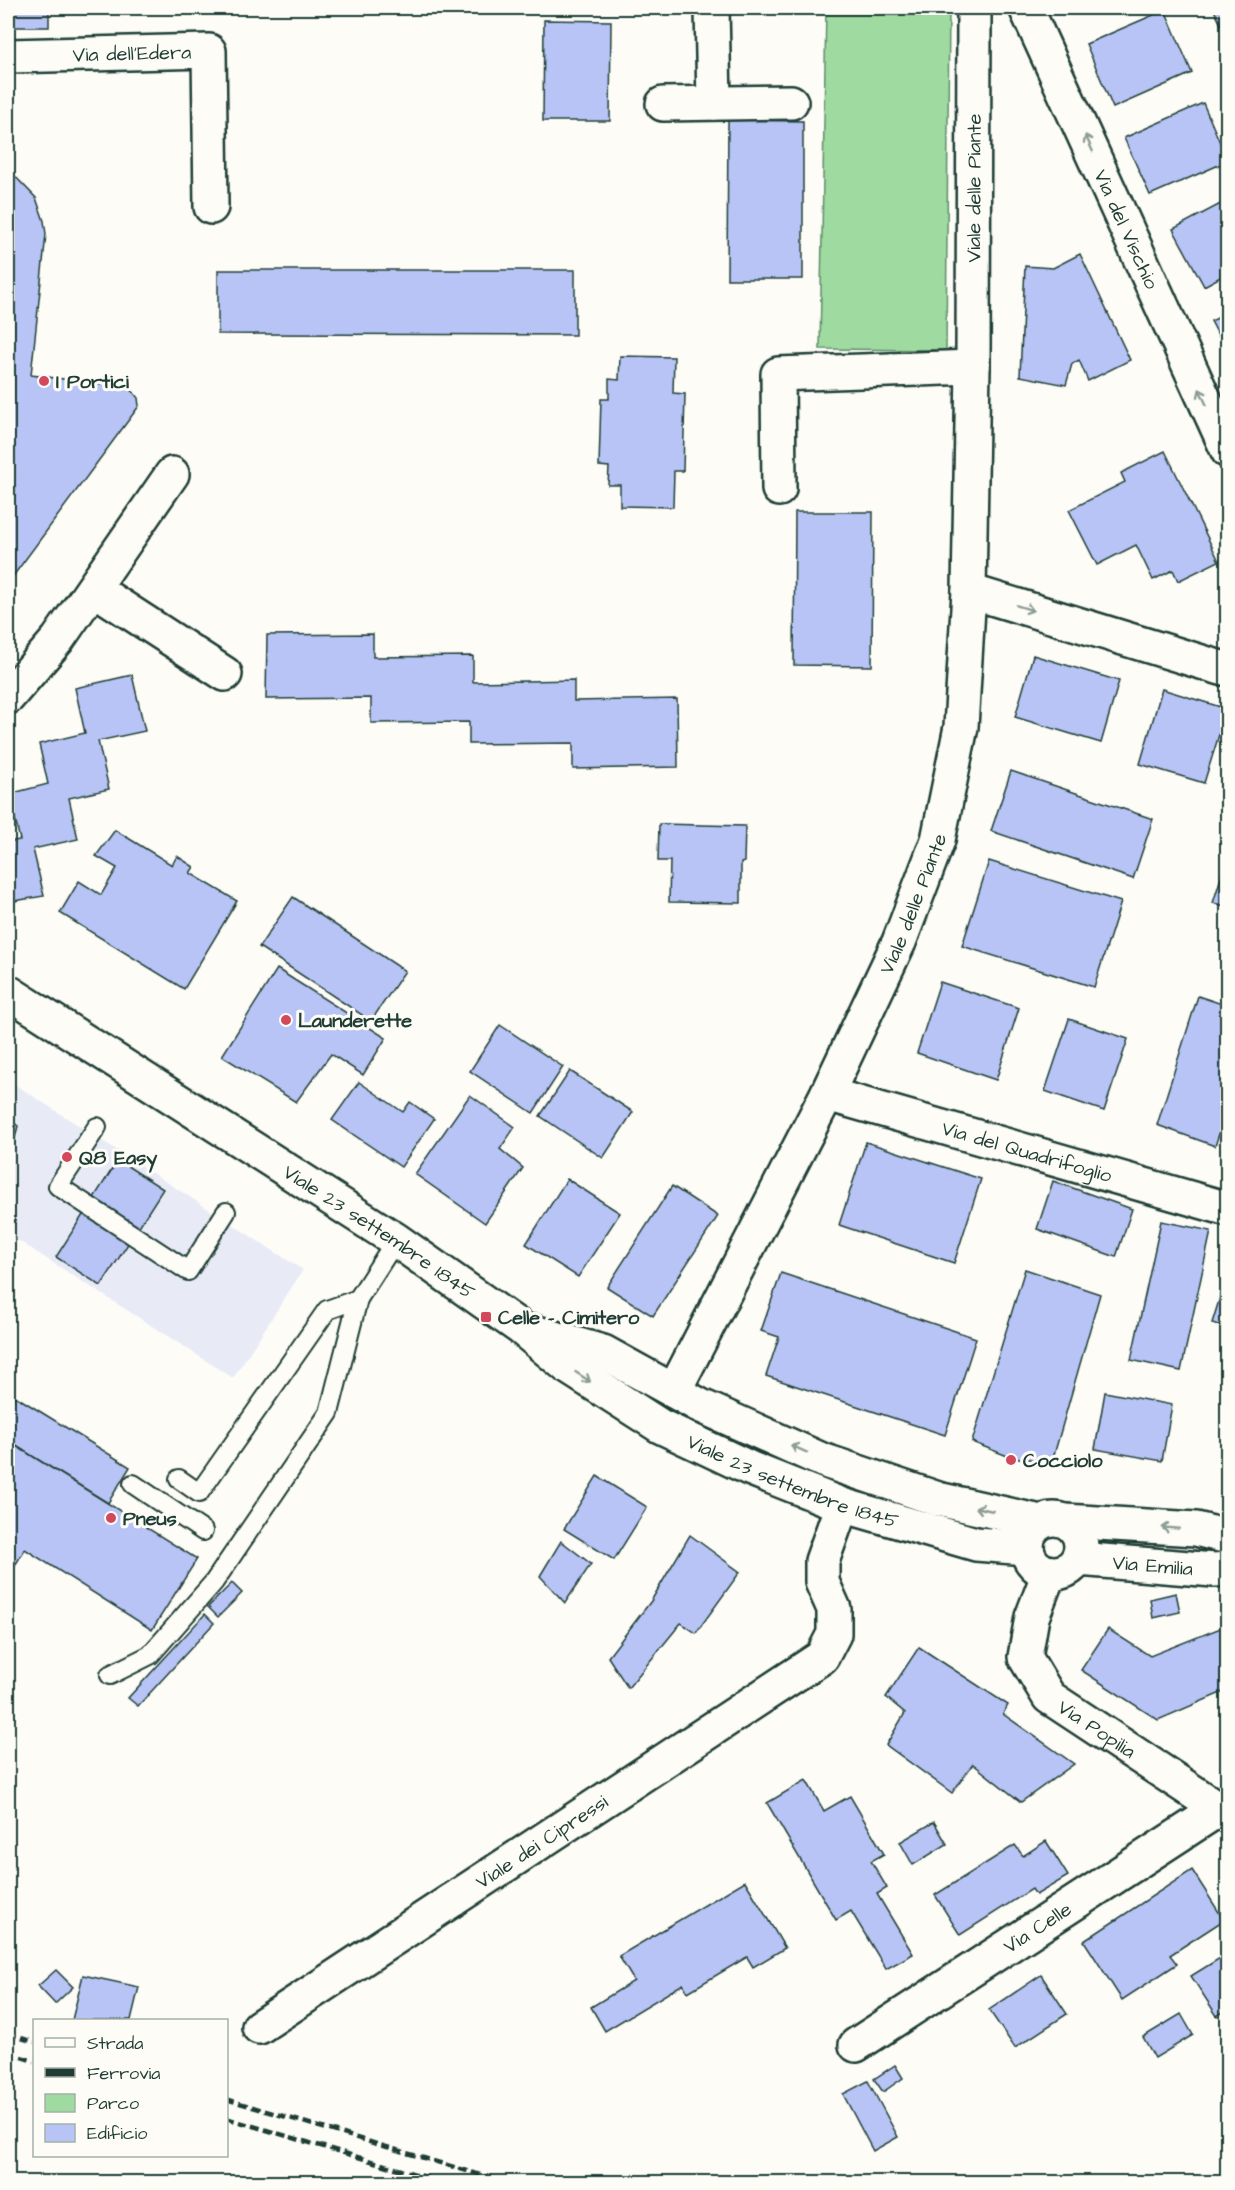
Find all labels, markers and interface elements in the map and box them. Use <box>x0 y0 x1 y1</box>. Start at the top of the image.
street label: Via dell'Edera <box>72 38 192 69</box>
street label: Viale delle Piante <box>960 113 989 263</box>
one-way arrow <box>1082 135 1094 153</box>
street label: Via del Vischio <box>1087 165 1165 294</box>
place label: I Portici <box>56 368 130 396</box>
marker: I Portici <box>37 374 51 388</box>
one-way arrow <box>1197 389 1209 407</box>
one-way arrow <box>1015 603 1034 614</box>
street label: Viale delle Piante <box>873 831 954 979</box>
place label: Launderette <box>298 1007 412 1035</box>
marker: Launderette <box>279 1013 293 1027</box>
street label: Via del Quadrifoglio <box>938 1115 1115 1190</box>
place label: Q8 Easy <box>79 1144 157 1173</box>
marker: Q8 Easy <box>60 1150 74 1164</box>
street label: Viale 23 settembre 1845 <box>277 1158 480 1306</box>
place label: Celle - Cimitero <box>498 1304 640 1332</box>
marker: Celle - Cimitero <box>479 1310 493 1324</box>
one-way arrow <box>574 1371 591 1383</box>
street label: Viale 23 settembre 1845 <box>682 1428 902 1536</box>
one-way arrow <box>791 1443 809 1455</box>
place label: Cocciolo <box>1023 1447 1103 1475</box>
marker: Cocciolo <box>1004 1453 1018 1467</box>
one-way arrow <box>975 1503 995 1514</box>
place label: Pneus <box>123 1505 177 1533</box>
marker: Pneus <box>104 1511 118 1525</box>
one-way arrow <box>1160 1522 1180 1533</box>
street label: Via Emilia <box>1111 1549 1194 1583</box>
street label: Via Popilia <box>1052 1694 1141 1766</box>
street label: Viale dei Cipressi <box>470 1788 614 1896</box>
street label: Via Celle <box>998 1896 1077 1961</box>
legend <box>33 2019 228 2157</box>
text: Strada <box>87 2031 143 2056</box>
text: Ferrovia <box>87 2061 160 2086</box>
text: Parco <box>87 2091 139 2116</box>
text: Edificio <box>87 2121 147 2146</box>

